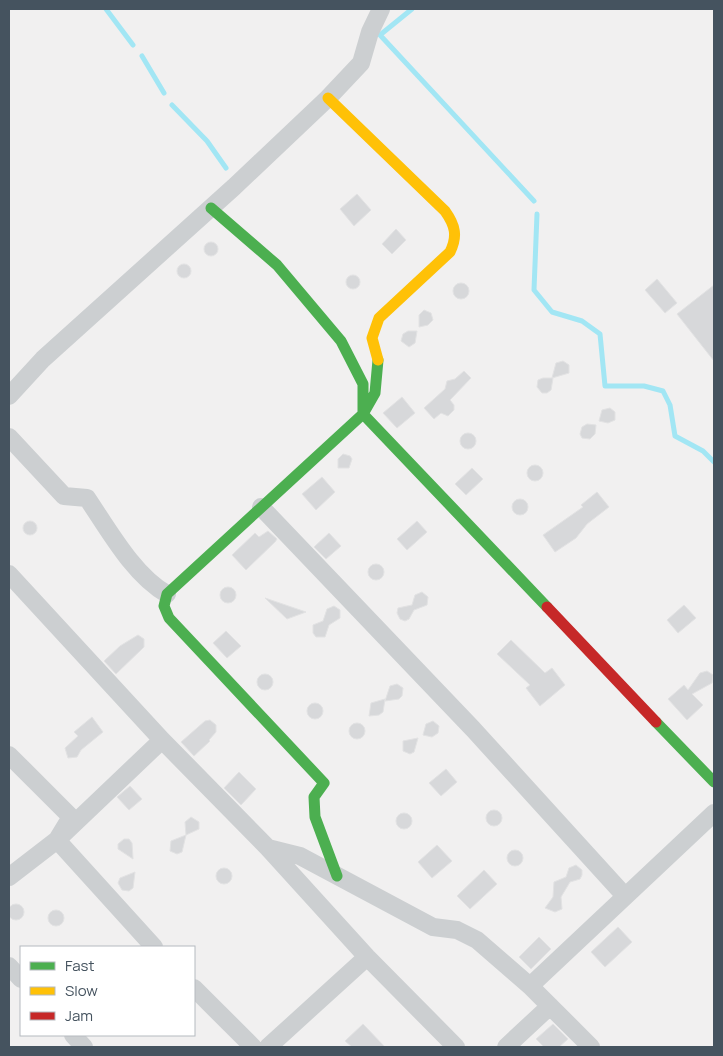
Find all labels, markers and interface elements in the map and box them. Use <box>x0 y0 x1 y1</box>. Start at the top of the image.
legend <box>20 946 195 1036</box>
text: Fast <box>65 955 94 976</box>
text: Slow <box>65 980 98 1001</box>
text: Jam <box>65 1005 93 1026</box>

